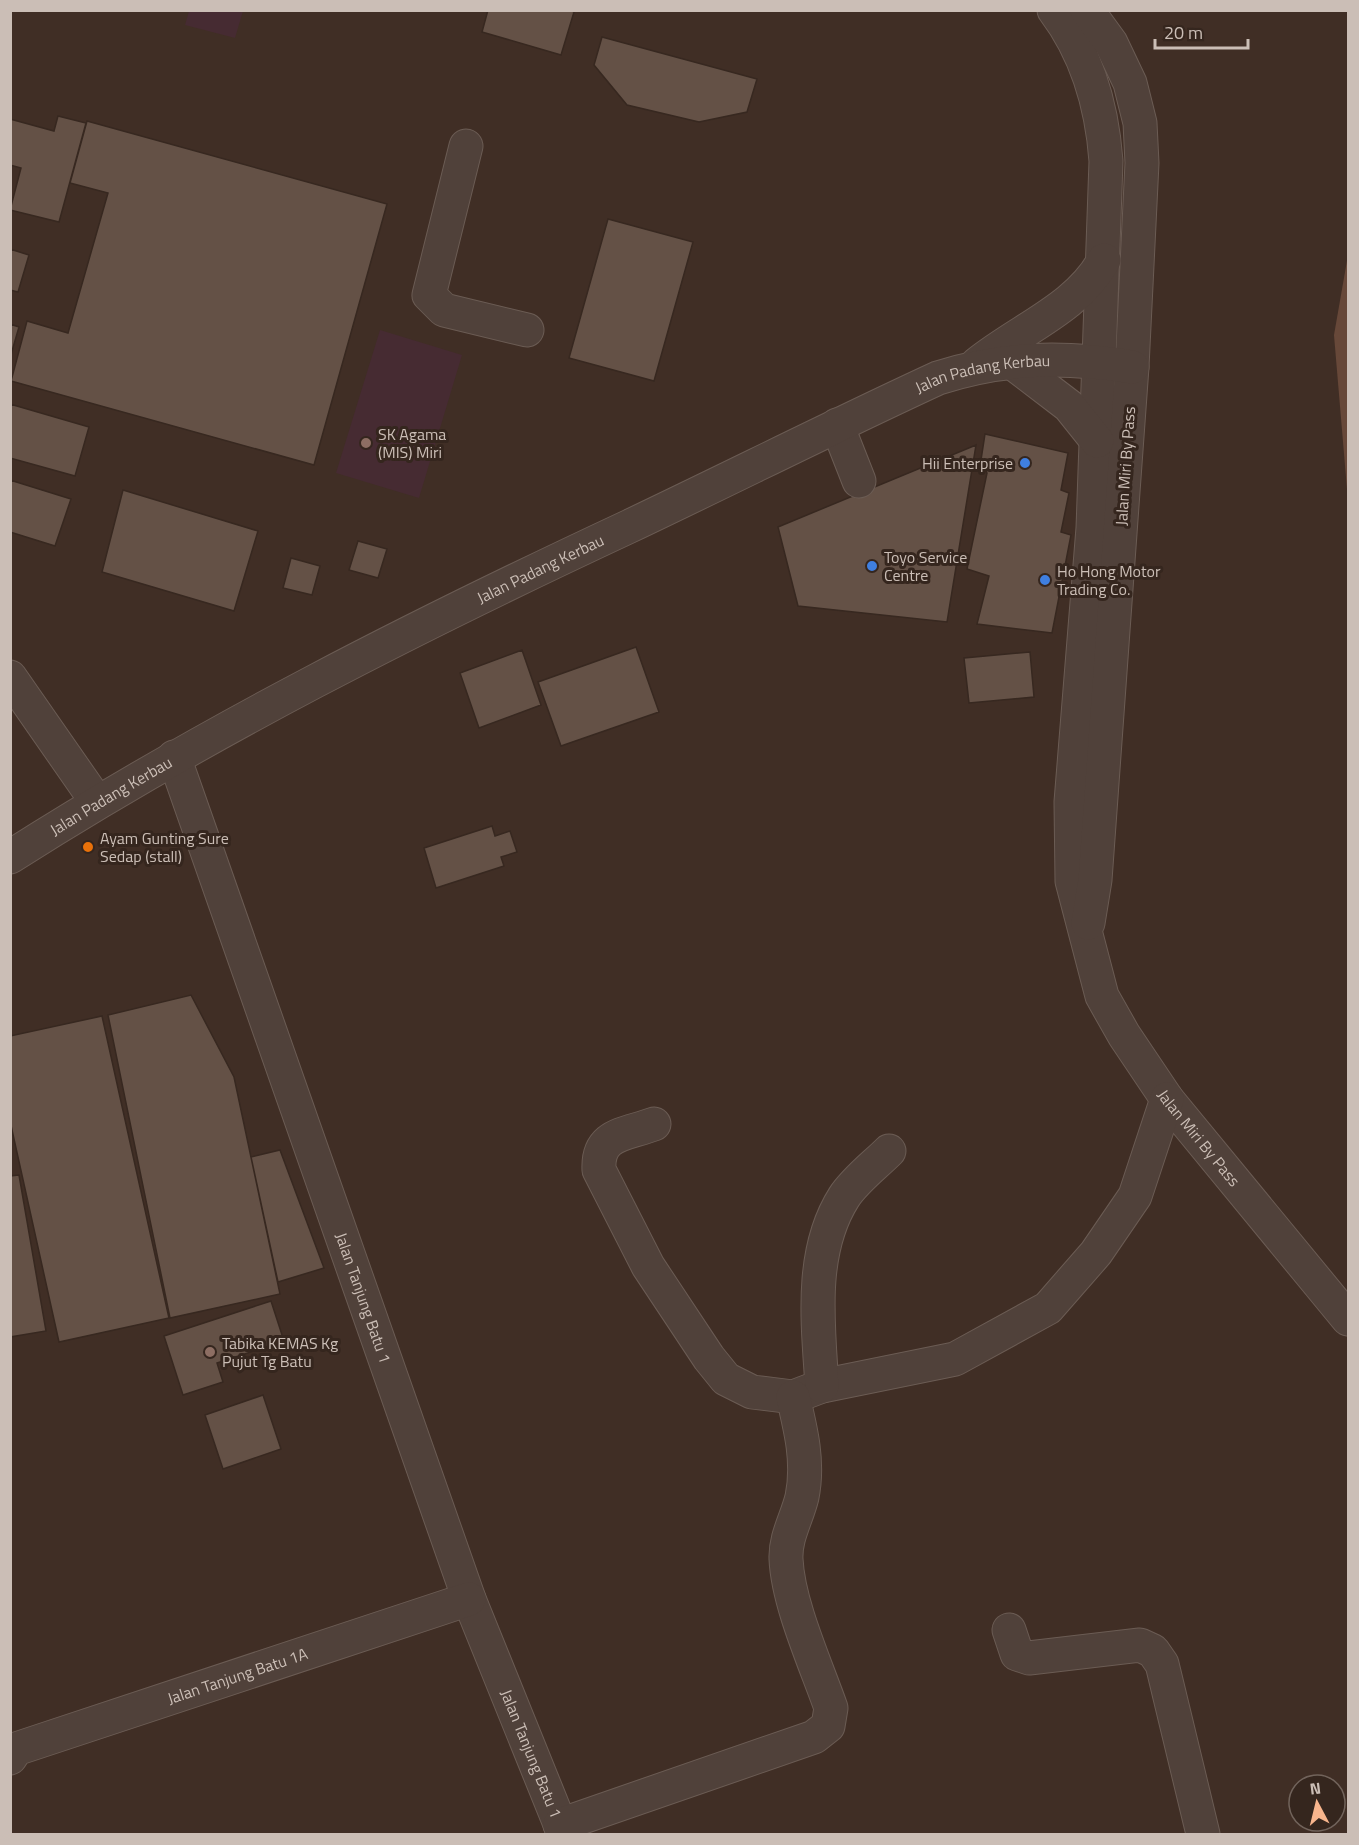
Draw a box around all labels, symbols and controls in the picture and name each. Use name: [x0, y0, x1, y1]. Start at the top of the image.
scale bar: [1155, 12, 1248, 50]
text: 20 m: [1164, 19, 1203, 46]
street label: Jalan Padang Kerbau: [911, 348, 1050, 399]
street label: Jalan Miri By Pass: [1109, 406, 1141, 526]
place label: SK Agama (MIS) Miri: [378, 422, 446, 464]
marker: SK Agama (MIS) Miri: [359, 436, 373, 450]
place label: Hii Enterprise: [922, 451, 1013, 475]
marker: Hii Enterprise: [1018, 456, 1032, 470]
street label: Jalan Padang Kerbau: [473, 528, 608, 609]
place label: Toyo Service Centre: [884, 545, 967, 587]
marker: Toyo Service Centre: [865, 559, 879, 573]
place label: Ho Hong Motor Trading Co.: [1057, 559, 1161, 601]
marker: Ho Hong Motor Trading Co.: [1038, 573, 1052, 587]
street label: Jalan Padang Kerbau: [45, 750, 176, 841]
place label: Ayam Gunting Sure Sedap (stall): [100, 826, 229, 868]
marker: Ayam Gunting Sure Sedap (stall): [81, 840, 95, 854]
street label: Jalan Miri By Pass: [1152, 1084, 1246, 1191]
street label: Jalan Tanjung Batu 1: [329, 1229, 397, 1366]
place label: Tabika KEMAS Kg Pujut Tg Batu: [222, 1331, 338, 1373]
marker: Tabika KEMAS Kg Pujut Tg Batu: [203, 1345, 217, 1359]
street label: Jalan Tanjung Batu 1A: [164, 1641, 311, 1710]
street label: Jalan Tanjung Batu 1: [495, 1686, 568, 1822]
north arrow: [1287, 1773, 1347, 1833]
text: N: [1308, 1776, 1322, 1801]

